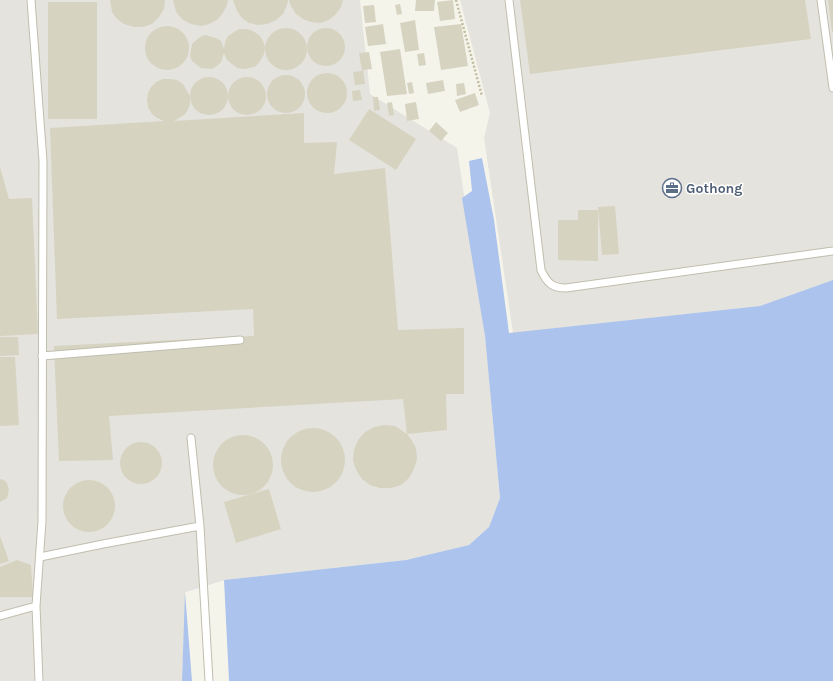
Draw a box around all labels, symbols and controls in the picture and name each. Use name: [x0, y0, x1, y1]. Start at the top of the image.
office icon: Gothong: [661, 177, 683, 199]
place label: Gothong: [686, 180, 742, 197]

